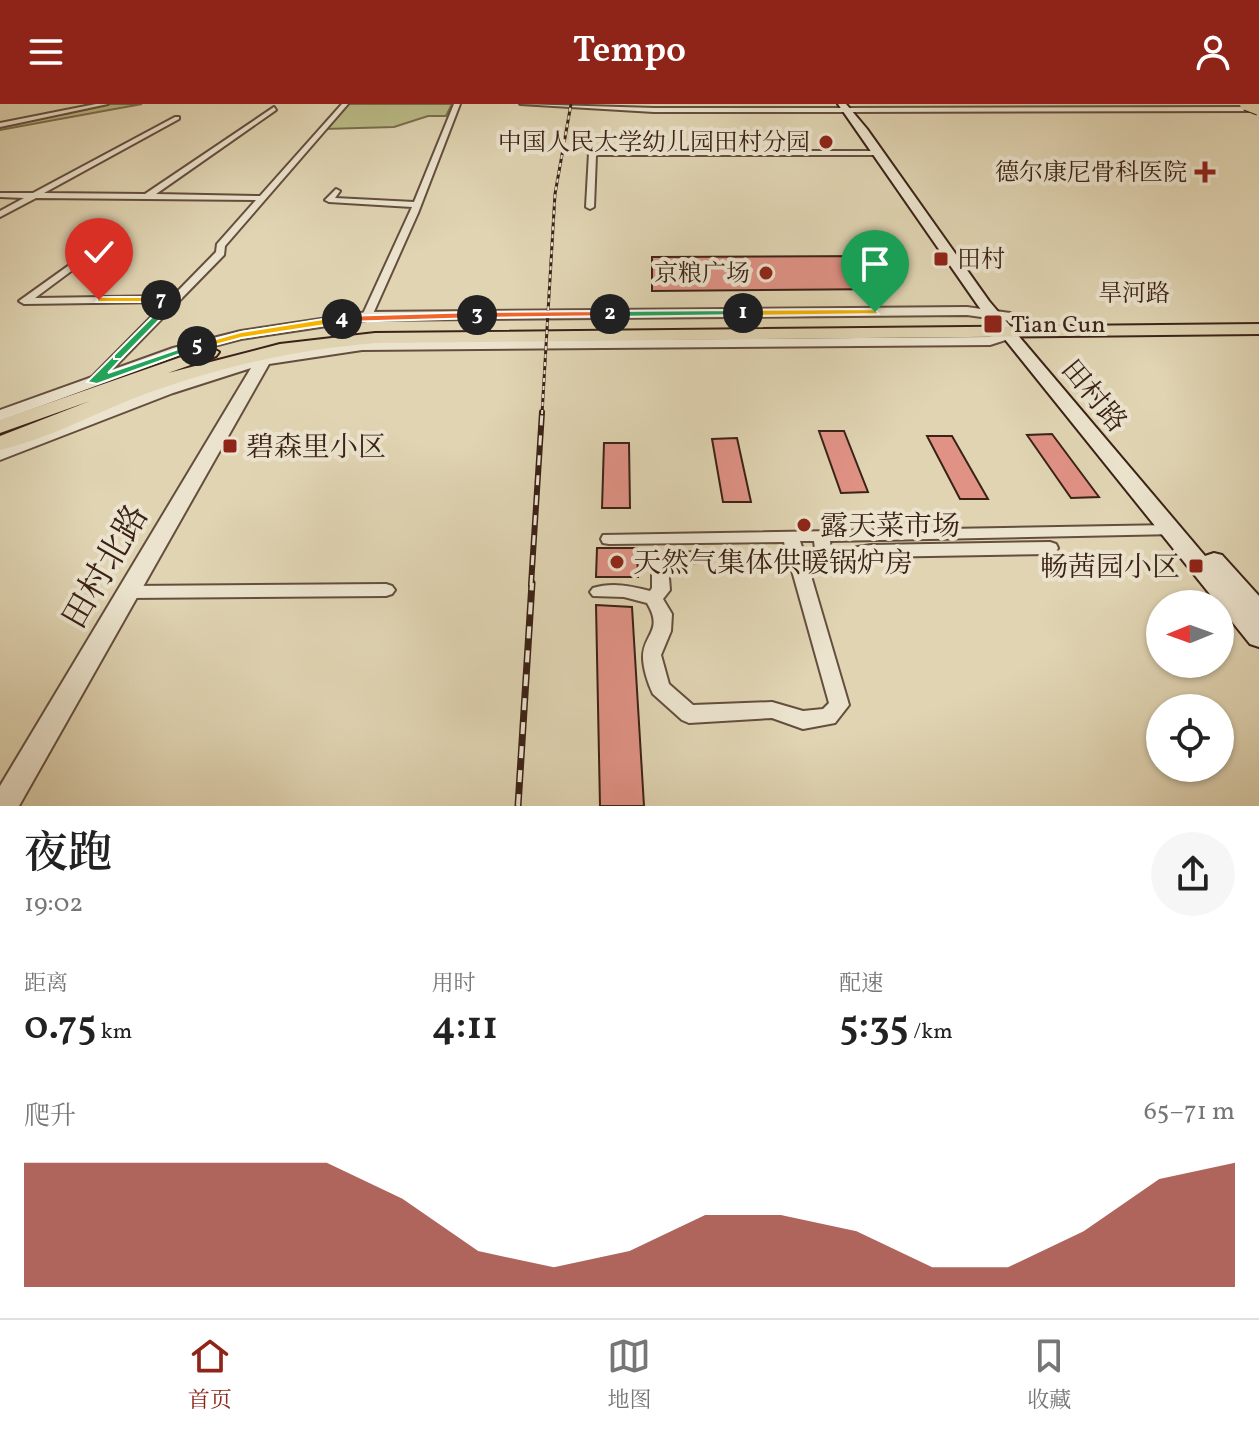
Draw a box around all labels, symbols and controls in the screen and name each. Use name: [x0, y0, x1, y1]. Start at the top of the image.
text: Tempo: [573, 27, 686, 77]
icon: menu: [24, 30, 68, 74]
icon: person: [1191, 30, 1235, 74]
place label: 中国人民大学幼儿园田村分园: [498, 127, 810, 161]
marker: 中国人民大学幼儿园田村分园: [817, 133, 835, 151]
place label: 德尔康尼骨科医院: [995, 157, 1187, 191]
marker: 德尔康尼骨科医院: [1194, 161, 1216, 183]
pin: [65, 218, 133, 300]
icon: check: [77, 230, 121, 274]
pin: [841, 230, 909, 312]
icon: arrive: [853, 242, 897, 286]
place label: 田村: [957, 244, 1005, 278]
marker: 田村: [932, 250, 950, 268]
place label: 京粮广场: [654, 258, 750, 292]
marker: 京粮广场: [757, 264, 775, 282]
street label: 旱河路: [1098, 278, 1170, 312]
pin: 7: [141, 280, 181, 320]
text: 7: [156, 284, 166, 315]
pin: 1: [723, 293, 763, 333]
pin: 2: [590, 294, 630, 334]
pin: 3: [457, 295, 497, 335]
text: 1: [739, 297, 747, 328]
text: 2: [604, 298, 616, 329]
pin: 4: [322, 299, 362, 339]
text: 3: [471, 299, 483, 330]
text: 4: [335, 303, 349, 334]
place label: Tian Cun: [1011, 309, 1106, 343]
marker: Tian Cun: [982, 313, 1004, 335]
pin: 5: [177, 326, 217, 366]
text: 5: [192, 330, 202, 361]
street label: 田村路: [1051, 352, 1135, 441]
place label: 碧森里小区: [246, 429, 386, 468]
marker: 碧森里小区: [221, 437, 239, 455]
street label: 田村北路: [53, 497, 161, 638]
place label: 露天菜市场: [820, 508, 960, 547]
marker: 露天菜市场: [795, 516, 813, 534]
place label: 天然气集体供暖锅炉房: [633, 545, 913, 584]
place label: 畅茜园小区: [1040, 549, 1180, 588]
marker: 天然气集体供暖锅炉房: [608, 553, 626, 571]
marker: 畅茜园小区: [1187, 557, 1205, 575]
north arrow: [1146, 590, 1234, 678]
map controls: [1146, 590, 1234, 782]
button: locate: [1146, 694, 1234, 782]
text: 夜跑: [24, 825, 112, 886]
button: share: [1151, 832, 1235, 916]
text: 19:02: [24, 886, 83, 922]
text: 距离: [24, 969, 68, 1000]
text: 用时: [432, 969, 476, 1000]
text: 配速: [839, 969, 883, 1000]
text: 0.75: [24, 1000, 96, 1056]
text: 4:11: [432, 1000, 498, 1056]
text: 5:35: [839, 1000, 909, 1056]
text: km: [96, 1017, 132, 1048]
text: /km: [909, 1017, 953, 1048]
text: 65–71 m: [1144, 1094, 1235, 1130]
text: 爬升: [24, 1099, 76, 1135]
tab: 首页: [188, 1334, 232, 1417]
tab: 地图: [607, 1334, 651, 1417]
tab: 收藏: [1027, 1334, 1071, 1417]

